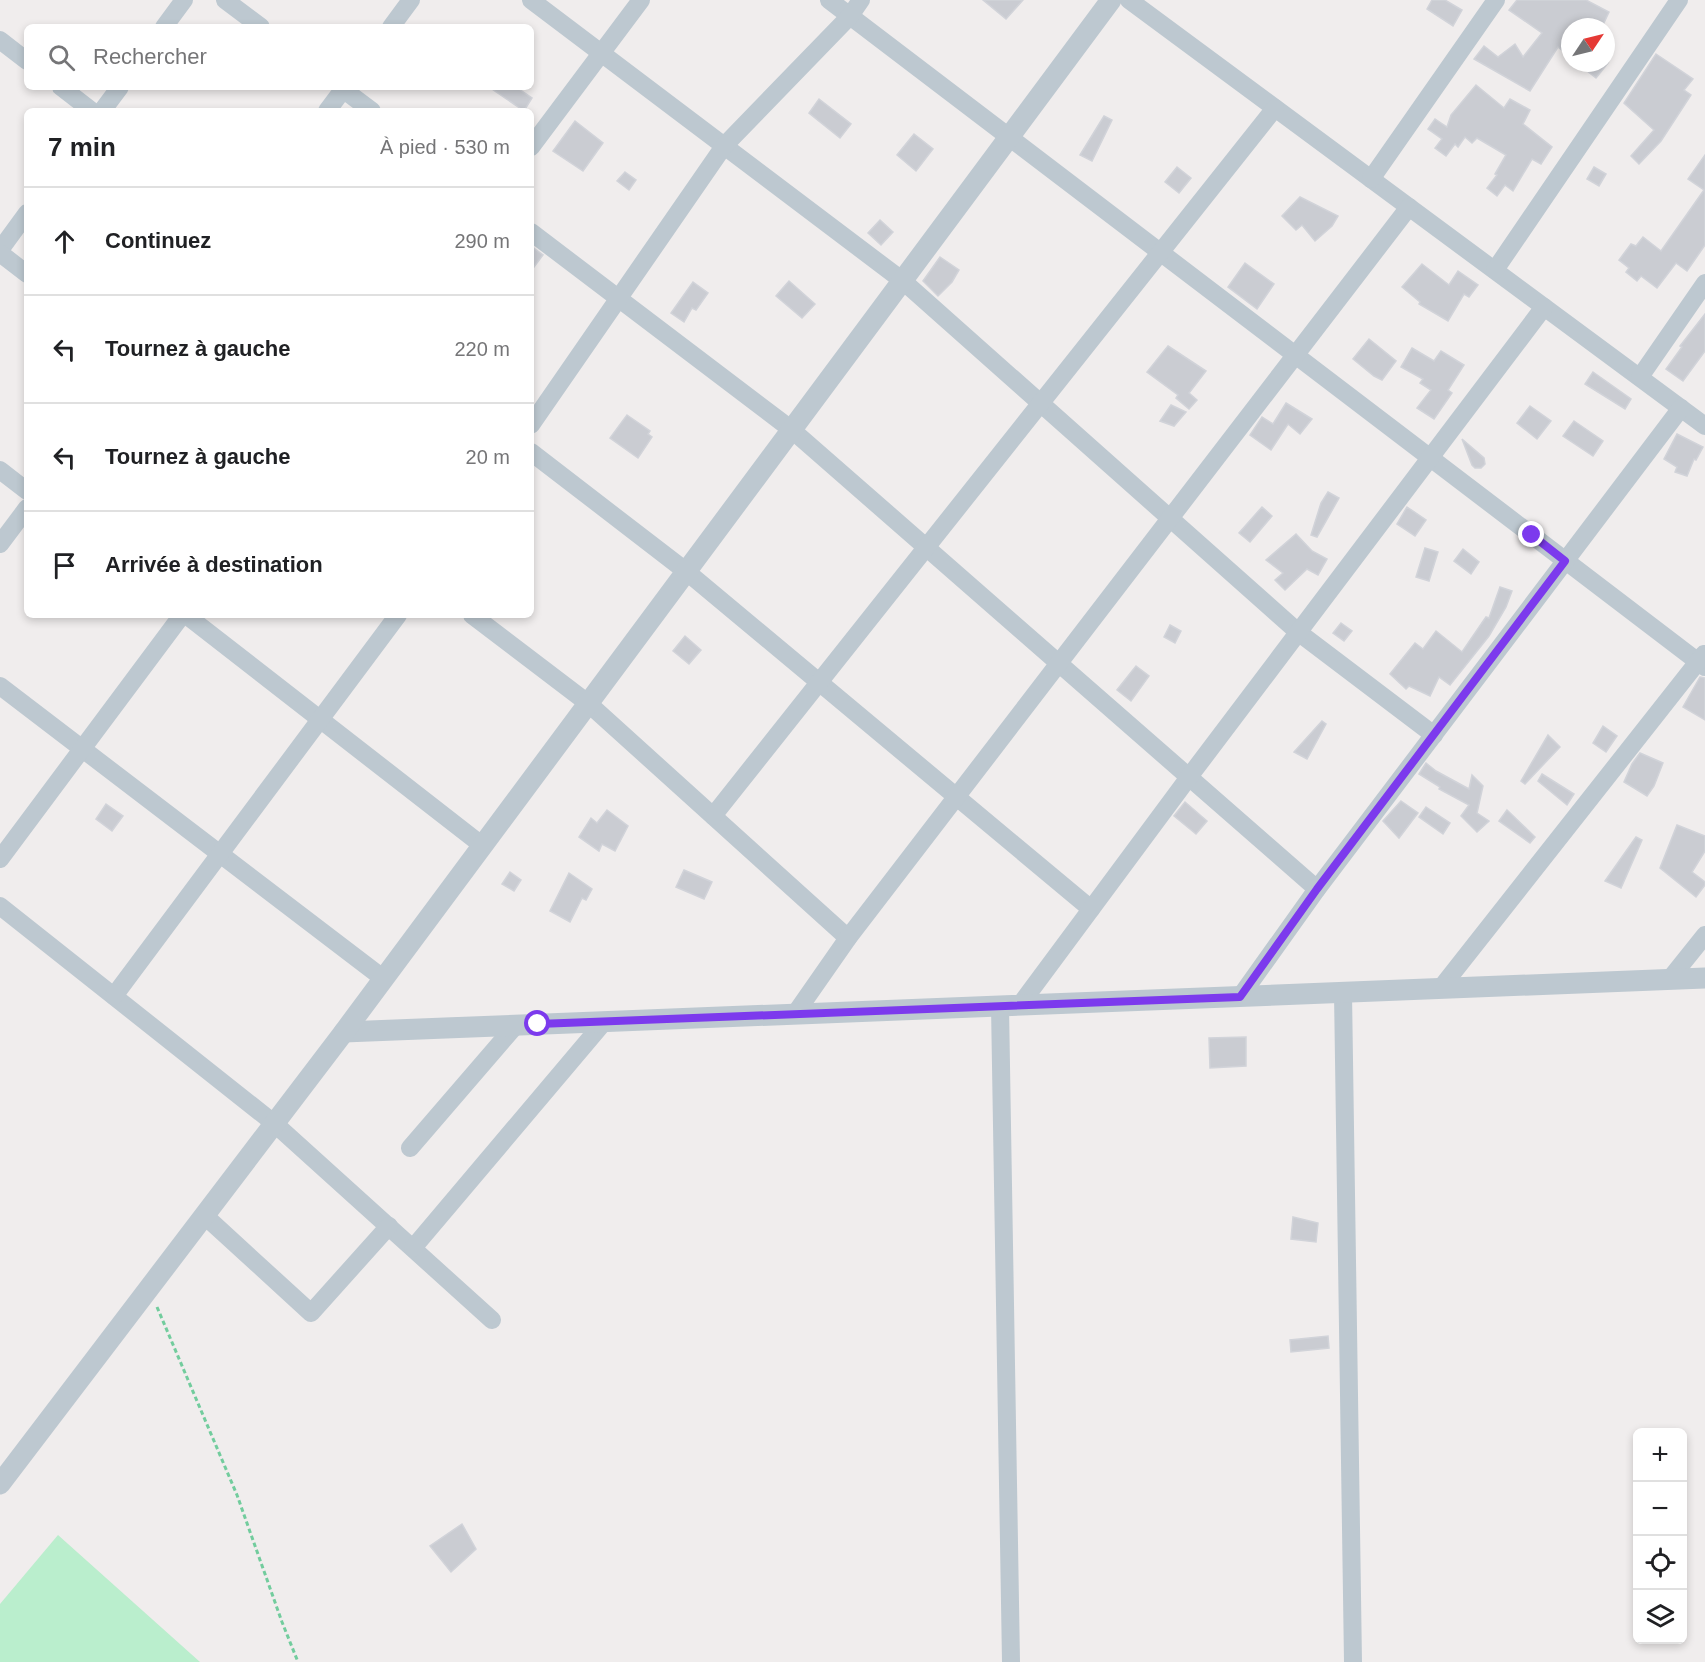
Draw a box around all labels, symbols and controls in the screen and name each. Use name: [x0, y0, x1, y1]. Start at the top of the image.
north arrow: [1561, 18, 1615, 72]
search box: [24, 24, 534, 90]
icon: search: [45, 41, 78, 74]
text: Rechercher: [93, 44, 207, 69]
text: 7 min: [48, 132, 116, 162]
text: À pied · 530 m: [380, 136, 510, 158]
icon: ahead: [48, 225, 81, 258]
text: Continuez: [105, 228, 211, 253]
text: 290 m: [454, 230, 510, 252]
icon: left: [48, 333, 81, 366]
text: Tournez à gauche: [105, 336, 290, 361]
text: 220 m: [454, 338, 510, 360]
icon: left: [48, 441, 81, 474]
text: Tournez à gauche: [105, 444, 290, 469]
text: 20 m: [466, 446, 510, 468]
route end: [1518, 521, 1544, 547]
icon: arrive: [48, 549, 81, 582]
text: Arrivée à destination: [105, 552, 323, 577]
route start: [524, 1010, 550, 1036]
map controls: [1633, 1428, 1687, 1644]
button: +: [1633, 1428, 1687, 1482]
button: −: [1633, 1482, 1687, 1536]
button: locate: [1633, 1536, 1687, 1590]
button: layers: [1633, 1590, 1687, 1644]

